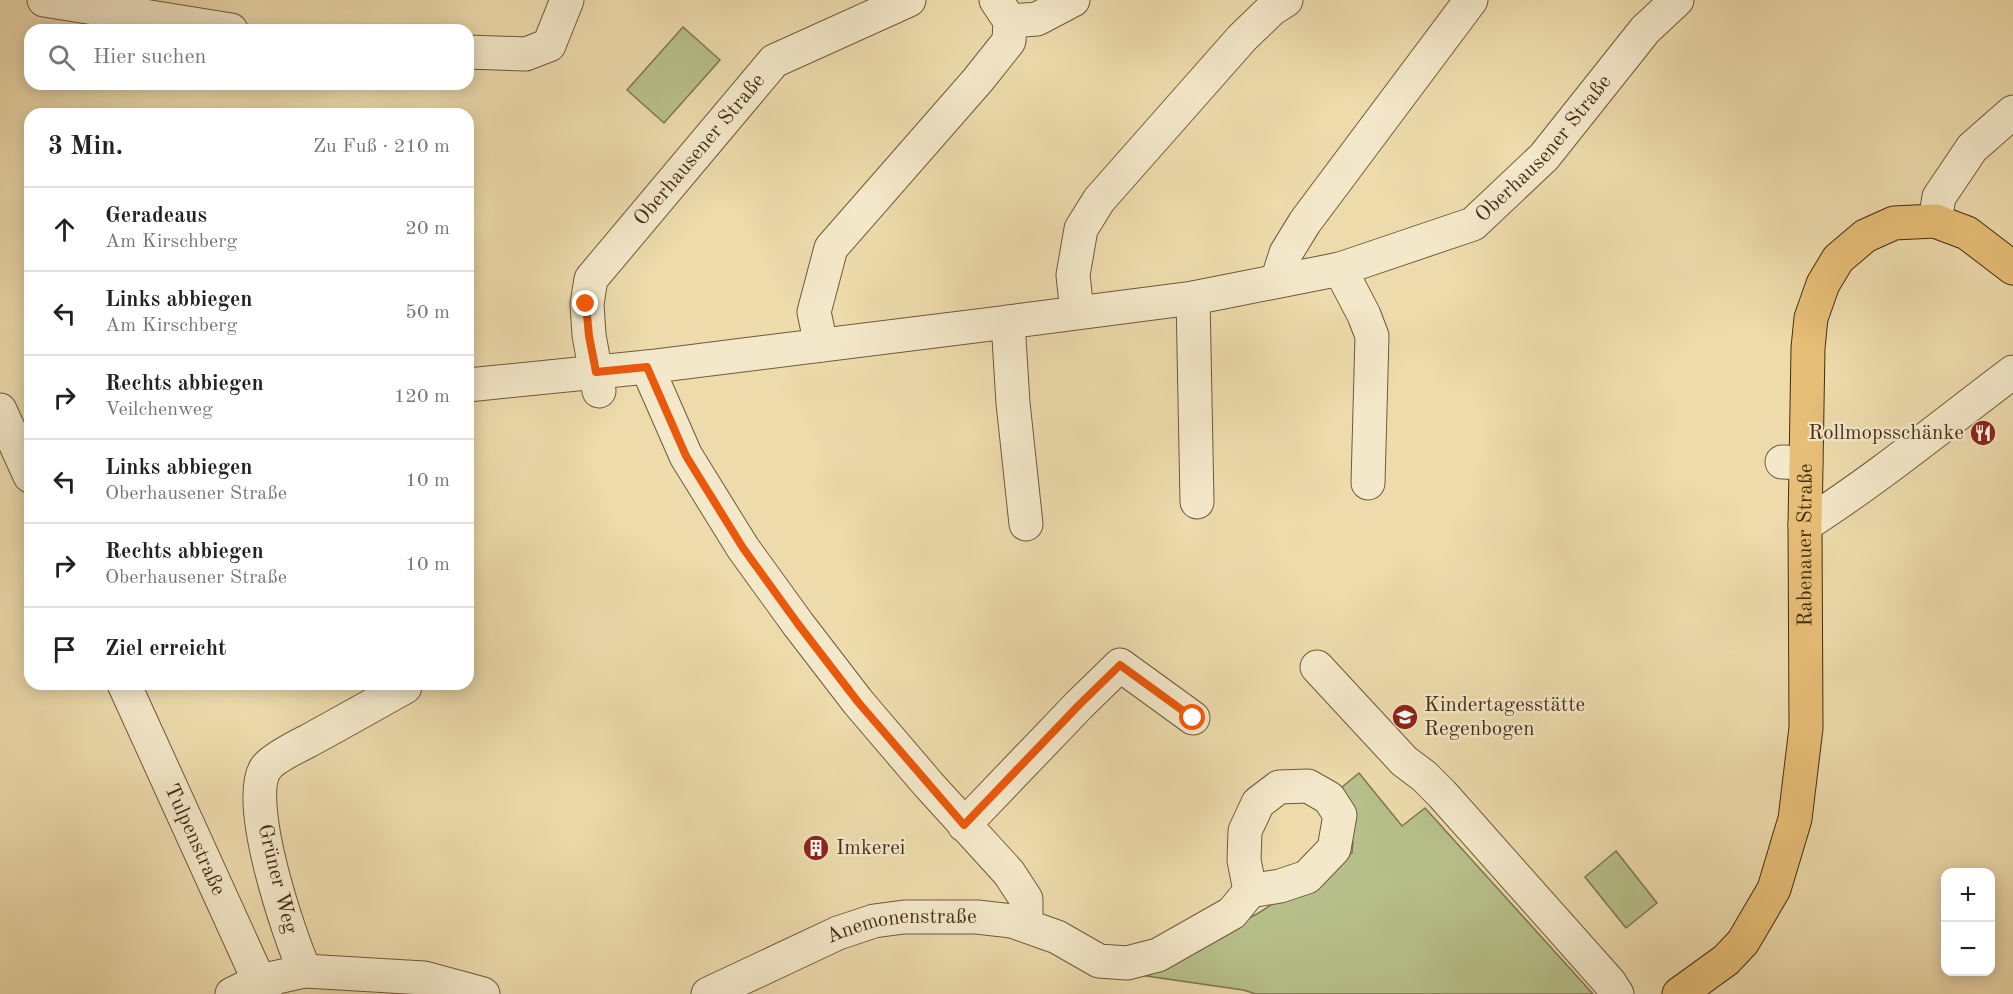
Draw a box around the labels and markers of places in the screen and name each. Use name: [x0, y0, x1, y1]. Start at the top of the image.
restaurant icon: Rollmopsschänke: [1968, 418, 1998, 448]
place label: Rollmopsschänke: [1808, 423, 1964, 444]
place label: Kindertagesstätte Regenbogen: [1424, 695, 1585, 740]
school or university icon: Kindertagesstätte Regenbogen: [1390, 702, 1420, 732]
building icon: Imkerei: [801, 833, 831, 863]
place label: Imkerei: [836, 838, 905, 859]

